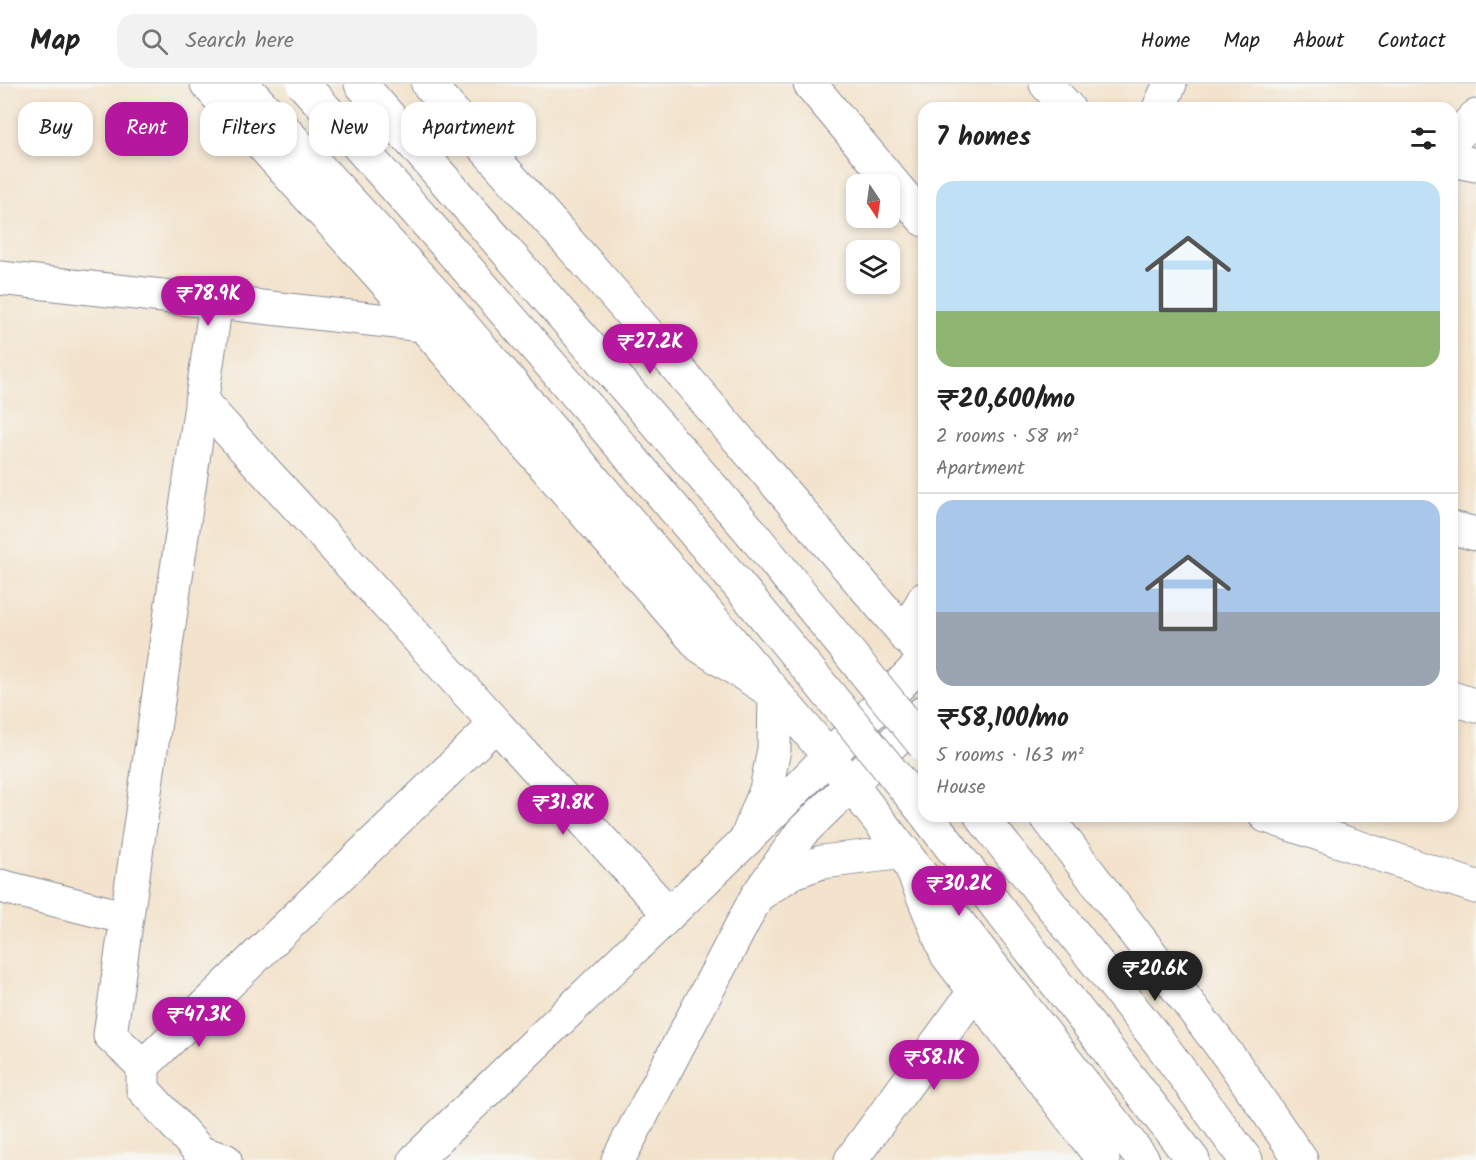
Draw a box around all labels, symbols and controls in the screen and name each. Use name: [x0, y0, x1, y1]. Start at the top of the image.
search box: [117, 14, 537, 68]
text: Map: [30, 19, 81, 64]
text: Search here: [186, 24, 294, 59]
icon: search: [138, 25, 171, 58]
text: Home: [1141, 25, 1190, 58]
text: Map: [1223, 25, 1260, 58]
text: About: [1293, 25, 1344, 58]
text: Contact: [1377, 25, 1446, 58]
chip: Buy: [18, 102, 93, 156]
chip: Rent: [105, 102, 188, 156]
chip: Filters: [200, 102, 297, 156]
chip: New: [309, 102, 389, 156]
chip: Apartment: [401, 102, 536, 156]
text: 7 homes: [936, 117, 1031, 159]
icon: filters: [1407, 122, 1440, 155]
north arrow: [846, 174, 900, 228]
map controls: [846, 174, 900, 294]
icon: home: [1134, 220, 1242, 328]
button: layers: [846, 240, 900, 294]
pin: ₹78.9K: [159, 276, 257, 327]
text: ₹78.9K: [175, 279, 241, 311]
pin: ₹27.2K: [601, 324, 699, 375]
text: ₹27.2K: [617, 327, 683, 359]
text: ₹20,600/mo: [936, 379, 1075, 421]
text: 2 rooms · 58 m²: [936, 421, 1078, 453]
text: Apartment: [936, 453, 1025, 485]
icon: home: [1134, 539, 1242, 647]
text: ₹58,100/mo: [936, 698, 1069, 740]
text: 5 rooms · 163 m²: [936, 740, 1084, 772]
text: House: [936, 772, 986, 804]
pin: ₹31.8K: [514, 785, 612, 836]
text: ₹31.8K: [532, 788, 594, 820]
pin: ₹30.2K: [910, 866, 1008, 917]
text: ₹30.2K: [925, 869, 993, 901]
pin: ₹20.6K: [1106, 951, 1204, 1002]
text: ₹20.6K: [1122, 954, 1188, 986]
pin: ₹47.3K: [150, 997, 248, 1048]
text: ₹47.3K: [166, 1000, 232, 1032]
pin: ₹58.1K: [885, 1040, 983, 1091]
text: ₹58.1K: [903, 1043, 965, 1075]

